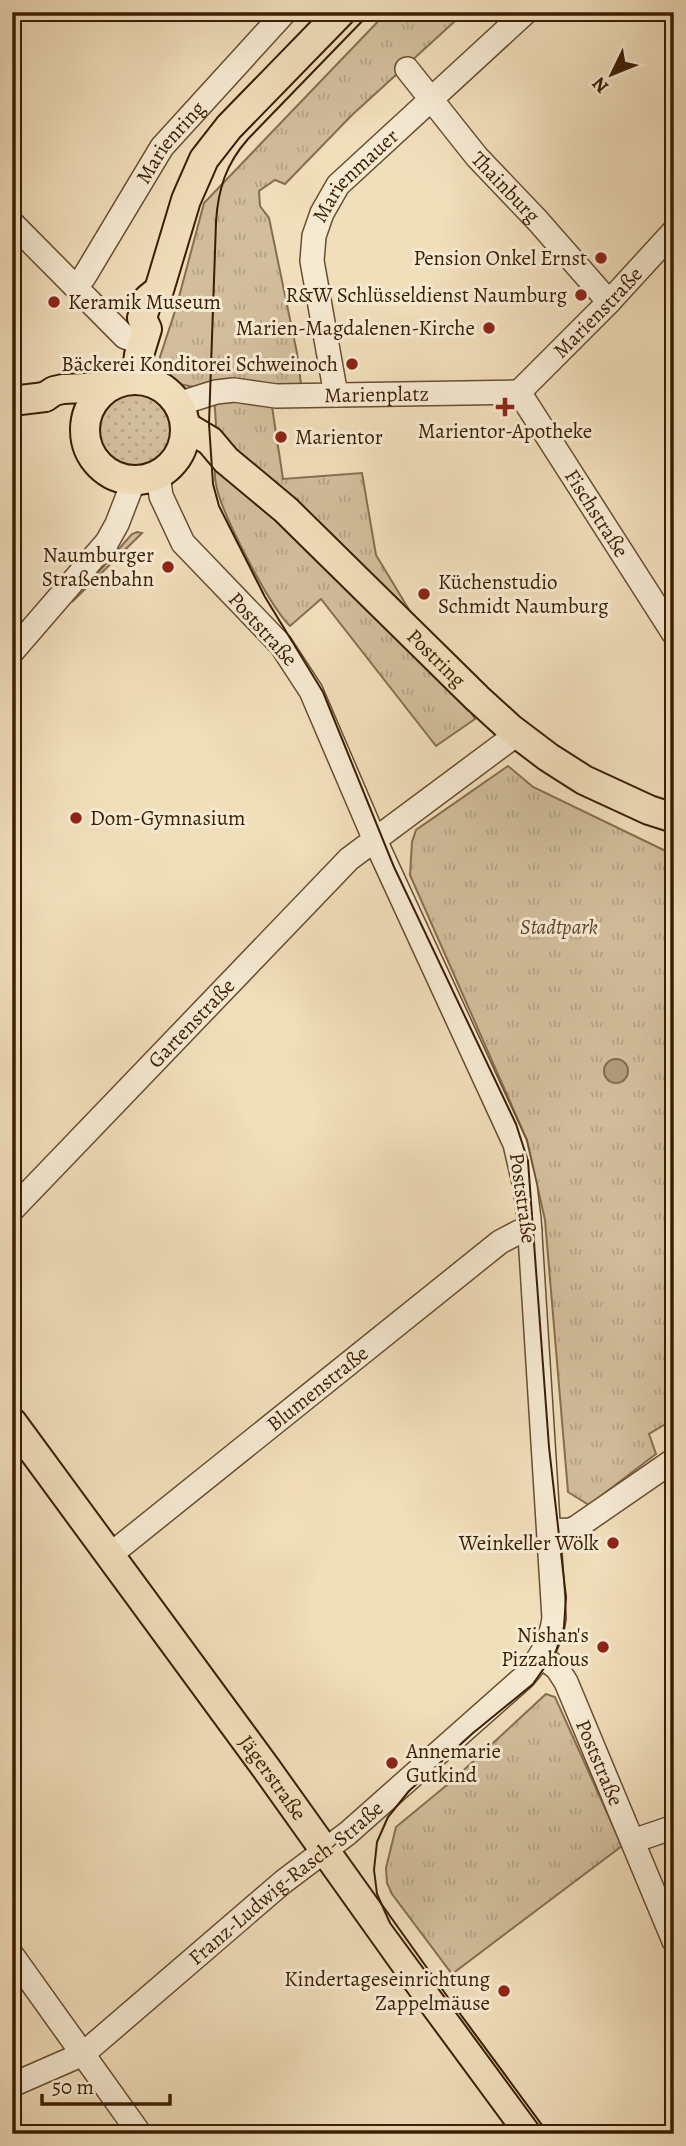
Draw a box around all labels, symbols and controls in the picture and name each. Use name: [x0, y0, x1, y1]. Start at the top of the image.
north arrow: [578, 38, 648, 108]
text: N: [586, 71, 615, 99]
street label: Marienring: [129, 94, 212, 189]
street label: Marienmauer: [305, 122, 404, 228]
street label: Thainburg: [465, 145, 547, 229]
place label: Pension Onkel Ernst: [414, 244, 587, 272]
marker: Pension Onkel Ernst: [593, 250, 609, 266]
street label: Marienstraße: [547, 261, 649, 364]
place label: R&W Schlüsseldienst Naumburg: [285, 281, 567, 309]
marker: R&W Schlüsseldienst Naumburg: [573, 287, 589, 303]
place label: Keramik Museum: [68, 288, 221, 316]
marker: Keramik Museum: [46, 294, 62, 310]
place label: Marien-Magdalenen-Kirche: [236, 314, 475, 342]
marker: Marien-Magdalenen-Kirche: [481, 320, 497, 336]
place label: Bäckerei Konditorei Schweinoch: [61, 350, 338, 378]
marker: Bäckerei Konditorei Schweinoch: [344, 356, 360, 372]
street label: Marienplatz: [324, 379, 429, 409]
marker: Marientor-Apotheke: [497, 399, 513, 415]
place label: Marientor-Apotheke: [418, 417, 592, 445]
place label: Marientor: [295, 423, 383, 451]
marker: Marientor: [273, 429, 289, 445]
street label: Fischstraße: [558, 464, 635, 563]
place label: Naumburger Straßenbahn: [42, 541, 154, 593]
marker: Naumburger Straßenbahn: [160, 559, 176, 575]
place label: Küchenstudio Schmidt Naumburg: [438, 568, 609, 620]
street label: Poststraße: [222, 586, 304, 672]
marker: Küchenstudio Schmidt Naumburg: [416, 586, 432, 602]
street label: Postring: [401, 623, 472, 694]
place label: Dom-Gymnasium: [90, 804, 246, 832]
marker: Dom-Gymnasium: [68, 810, 84, 826]
park label: Stadtpark: [520, 913, 598, 941]
street label: Gartenstraße: [142, 972, 241, 1074]
street label: Poststraße: [503, 1151, 543, 1245]
street label: Blumenstraße: [261, 1339, 374, 1438]
place label: Weinkeller Wölk: [458, 1529, 600, 1557]
marker: Weinkeller Wölk: [605, 1535, 621, 1551]
place label: Nishan's Pizzahous: [501, 1621, 589, 1673]
marker: Nishan's Pizzahous: [595, 1639, 611, 1655]
street label: Poststraße: [569, 1715, 630, 1810]
street label: Jägerstraße: [232, 1729, 313, 1826]
place label: Annemarie Gutkind: [405, 1737, 501, 1789]
marker: Annemarie Gutkind: [384, 1755, 400, 1771]
street label: Franz-Ludwig-Rasch-Straße: [182, 1794, 389, 1971]
place label: Kindertageseinrichtung Zappelmäuse: [284, 1965, 490, 2017]
marker: Kindertageseinrichtung Zappelmäuse: [496, 1983, 512, 1999]
scale bar: [42, 2062, 170, 2106]
text: 50 m: [52, 2073, 94, 2101]

